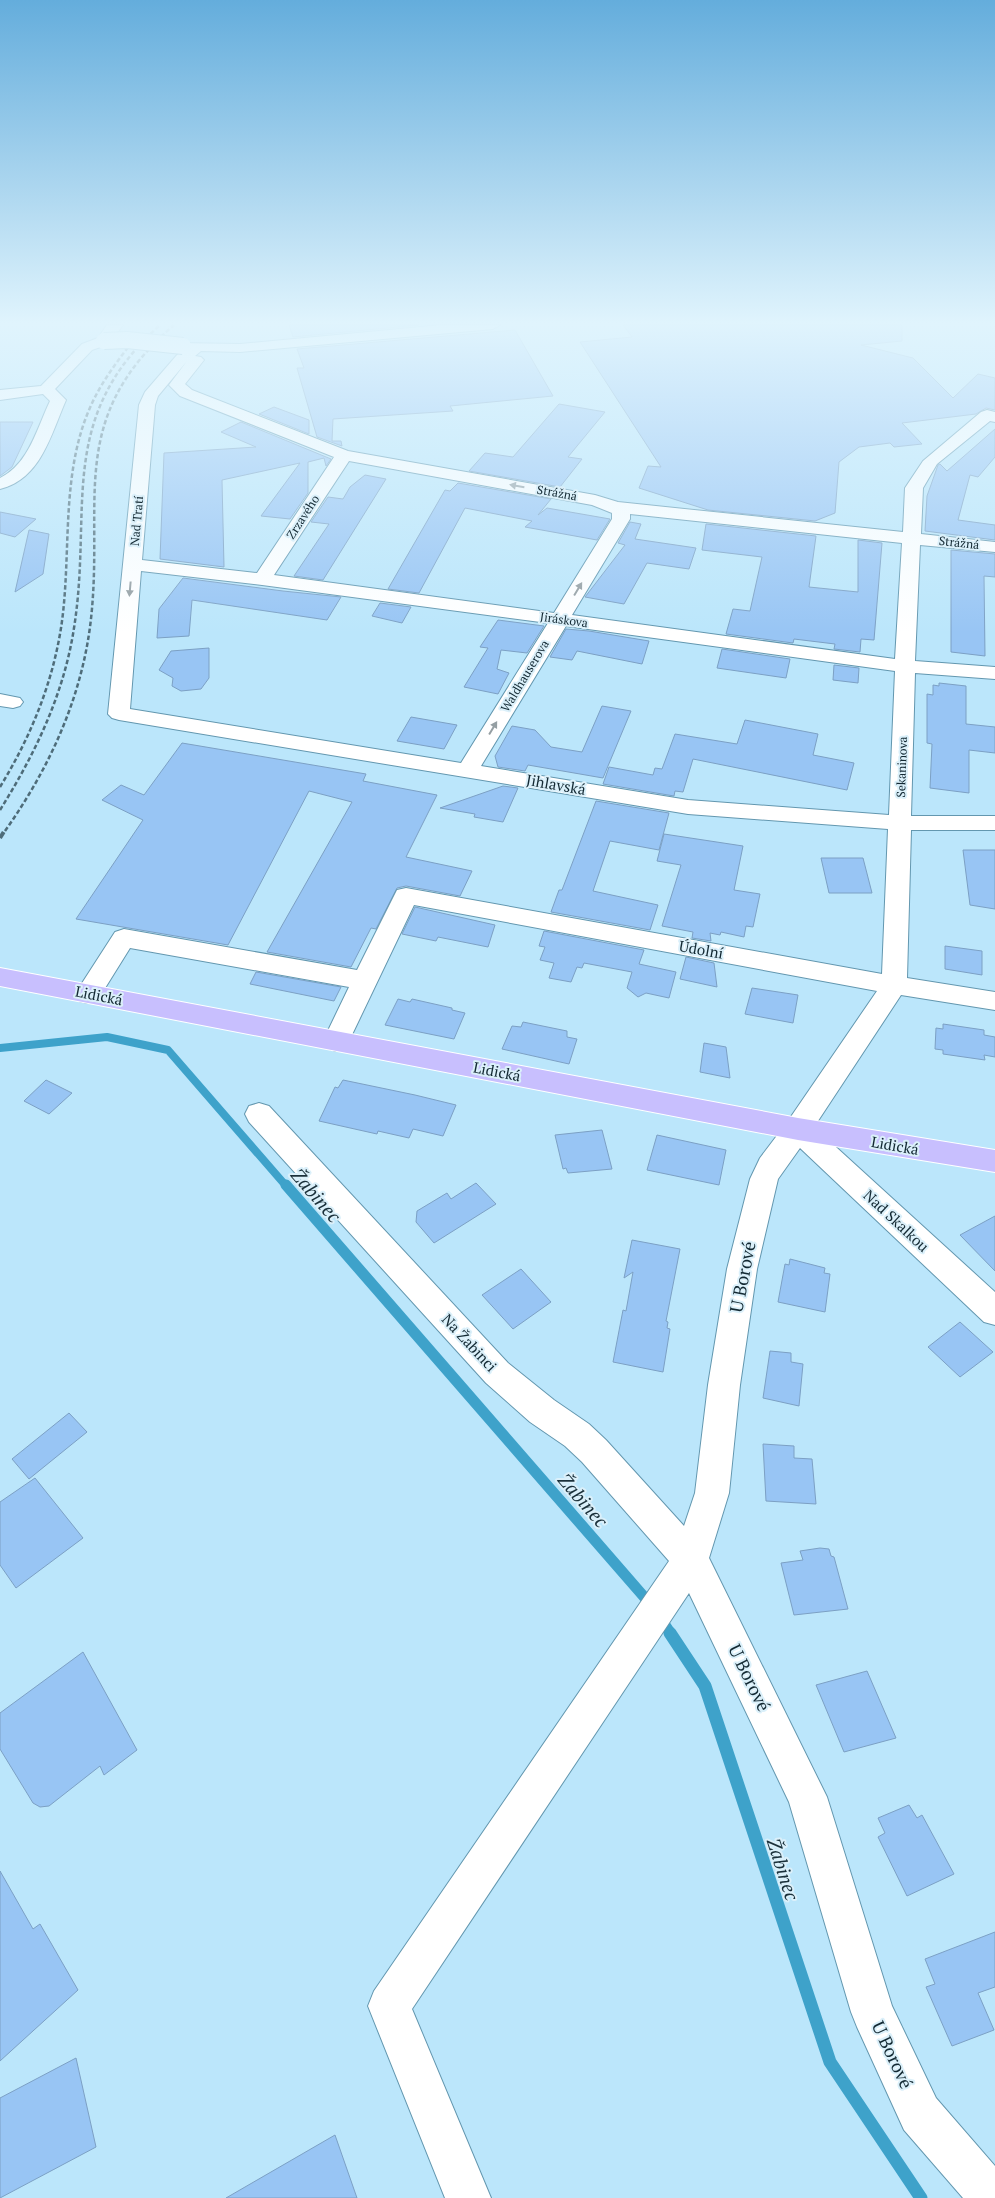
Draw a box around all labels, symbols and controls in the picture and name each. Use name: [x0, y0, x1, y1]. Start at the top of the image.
one-way arrow: [509, 482, 525, 490]
street label: Strážná: [536, 482, 578, 503]
street label: Zrzavého: [283, 492, 323, 542]
street label: Nad Tratí: [127, 495, 146, 547]
street label: Strážná: [938, 533, 980, 552]
one-way arrow: [126, 581, 134, 597]
one-way arrow: [573, 583, 582, 596]
street label: Jiráskova: [539, 609, 589, 630]
street label: Waldhauserova: [497, 637, 552, 714]
one-way arrow: [489, 722, 498, 735]
street label: Sekaninova: [893, 736, 910, 798]
street label: Jihlavská: [525, 769, 588, 799]
street label: Údolní: [677, 935, 725, 963]
street label: Lidická: [74, 981, 125, 1009]
street label: Lidická: [472, 1057, 523, 1085]
street label: Lidická: [870, 1131, 921, 1159]
water label: Žabinec: [286, 1162, 347, 1228]
street label: Nad Skalkou: [860, 1185, 934, 1256]
street label: U Borové: [723, 1239, 761, 1314]
street label: Na Žabinci: [438, 1309, 502, 1375]
water label: Žabinec: [553, 1467, 614, 1533]
street label: U Borové: [723, 1640, 776, 1715]
water label: Žabinec: [762, 1834, 806, 1904]
street label: U Borové: [867, 2017, 919, 2092]

